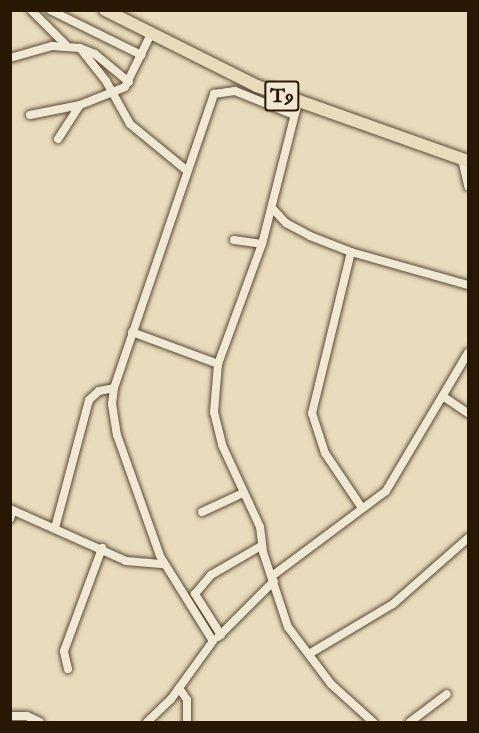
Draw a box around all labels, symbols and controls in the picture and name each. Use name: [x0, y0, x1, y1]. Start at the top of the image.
road number: T9: [264, 79, 300, 113]

